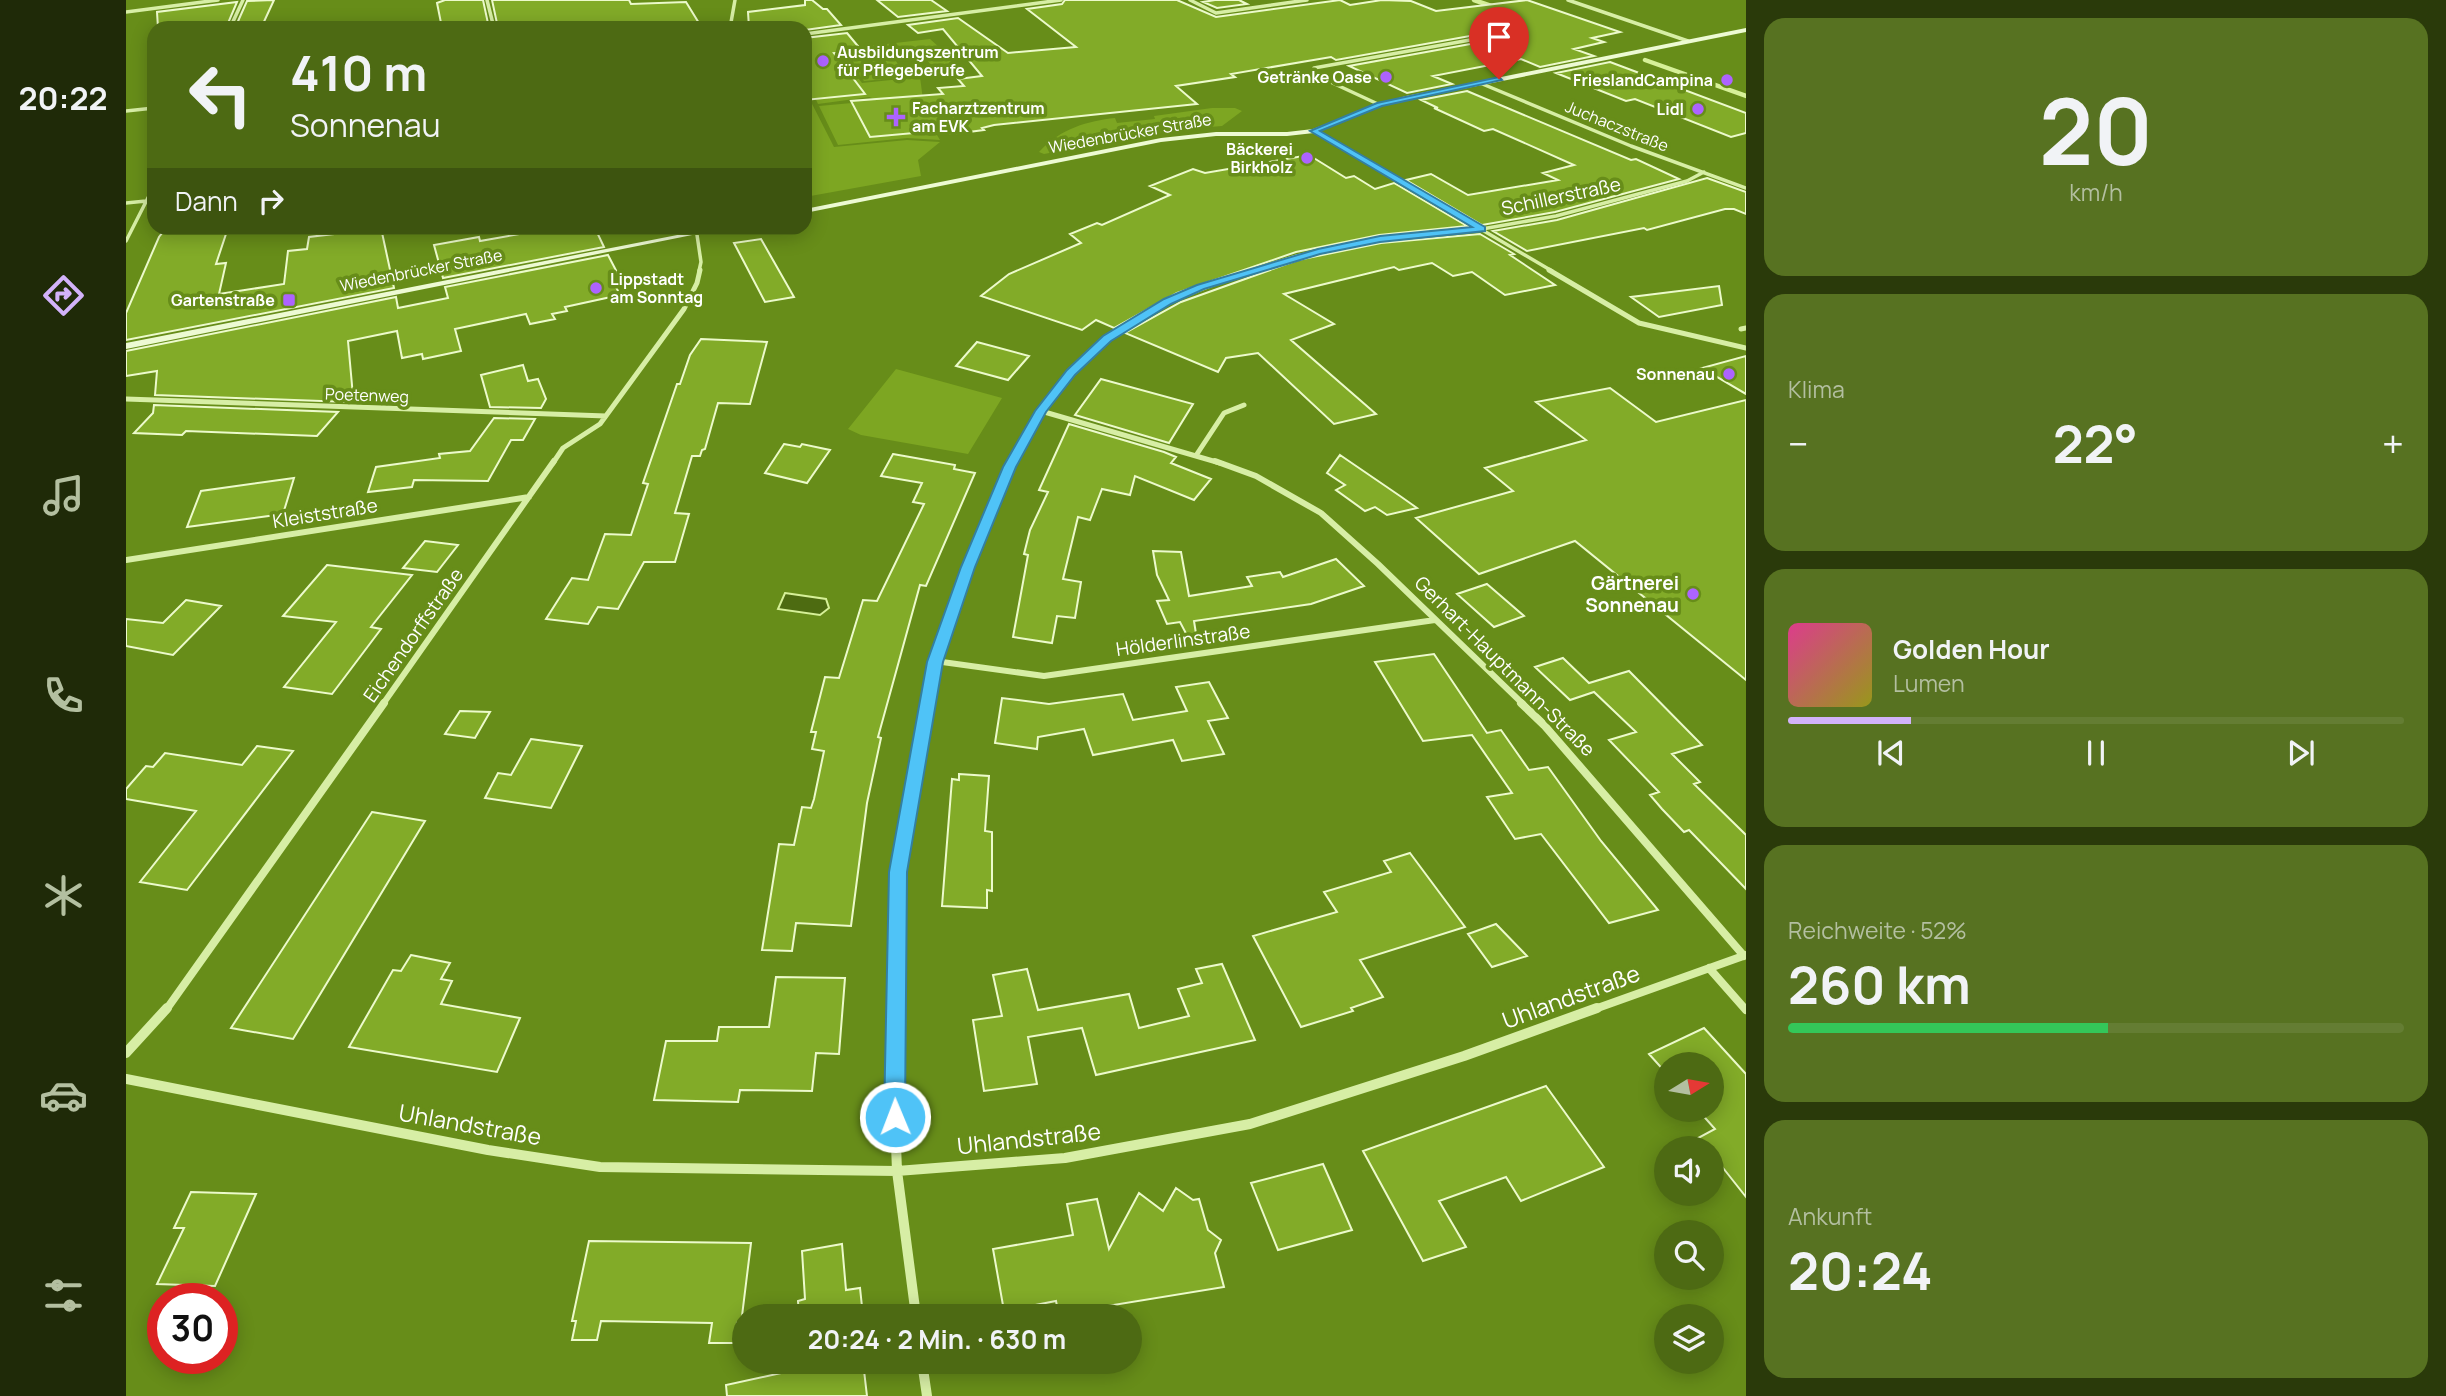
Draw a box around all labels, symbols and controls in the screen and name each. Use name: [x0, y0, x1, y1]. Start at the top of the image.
pin: [1469, 7, 1529, 79]
icon: arrive: [1480, 18, 1518, 56]
text: 410 m: [290, 39, 427, 106]
place label: Ausbildungszentrum für Pflegeberufe: [837, 41, 999, 81]
icon: left: [175, 49, 266, 140]
marker: Ausbildungszentrum für Pflegeberufe: [815, 53, 831, 69]
place label: Getränke Oase: [1258, 66, 1372, 88]
text: 20: [2039, 68, 2153, 192]
marker: Getränke Oase: [1378, 69, 1394, 85]
place label: FrieslandCampina: [1573, 69, 1713, 91]
marker: FrieslandCampina: [1719, 72, 1735, 88]
text: 20:22: [18, 76, 108, 120]
street label: Juchaczstraße: [1562, 95, 1672, 157]
place label: Facharztzentrum am EVK: [912, 97, 1045, 137]
place label: Lidl: [1657, 98, 1684, 120]
marker: Lidl: [1690, 101, 1706, 117]
text: Sonnenau: [290, 103, 441, 147]
marker: Facharztzentrum am EVK: [886, 107, 906, 127]
street label: Wiedenbrücker Straße: [1047, 108, 1213, 158]
place label: Bäckerei Birkholz: [1226, 138, 1293, 178]
marker: Bäckerei Birkholz: [1299, 150, 1315, 166]
street label: Schillerstraße: [1499, 171, 1623, 221]
text: km/h: [2069, 176, 2123, 208]
icon: right: [252, 182, 290, 220]
text: Dann: [175, 183, 238, 219]
street label: Wiedenbrücker Straße: [338, 243, 504, 297]
place label: Lippstadt am Sonntag: [610, 268, 703, 308]
icon: directions: [39, 271, 88, 320]
marker: Lippstadt am Sonntag: [588, 280, 604, 296]
place label: Gartenstraße: [171, 289, 275, 311]
marker: Gartenstraße: [281, 292, 297, 308]
place label: Sonnenau: [1636, 363, 1715, 385]
marker: Sonnenau: [1721, 366, 1737, 382]
text: Klima: [1788, 373, 1845, 405]
street label: Poetenweg: [325, 383, 409, 407]
text: 22°: [2053, 408, 2138, 479]
text: −: [1788, 417, 1809, 469]
text: +: [2382, 417, 2404, 469]
icon: music: [39, 471, 88, 520]
street label: Kleiststraße: [271, 492, 379, 534]
street label: Eichendorffstraße: [357, 563, 469, 707]
street label: Gerhart-Hauptmann-Straße: [1409, 570, 1601, 762]
place label: Gärtnerei Sonnenau: [1585, 570, 1679, 618]
marker: Gärtnerei Sonnenau: [1685, 586, 1701, 602]
street label: Hölderlinstraße: [1114, 618, 1252, 662]
text: Golden Hour: [1893, 631, 2050, 667]
text: Lumen: [1893, 667, 1965, 699]
icon: phone: [39, 671, 88, 720]
icon: previous: [1872, 734, 1910, 772]
icon: pause: [2077, 734, 2115, 772]
icon: next: [2282, 734, 2320, 772]
icon: climate: [39, 871, 88, 920]
text: Reichweite · 52%: [1788, 914, 1967, 946]
text: 260 km: [1788, 949, 1971, 1020]
street label: Uhlandstraße: [1497, 956, 1644, 1036]
north arrow: [1654, 1052, 1724, 1122]
map controls: [1654, 1052, 1724, 1374]
icon: car: [39, 1071, 88, 1120]
position arrow: [858, 1080, 932, 1154]
street label: Uhlandstraße: [396, 1096, 544, 1152]
street label: Uhlandstraße: [955, 1115, 1102, 1161]
button: sound: [1654, 1136, 1724, 1206]
text: Ankunft: [1788, 1200, 1872, 1232]
button: search: [1654, 1220, 1724, 1290]
text: 20:24: [1788, 1235, 1933, 1306]
icon: filters: [39, 1271, 88, 1320]
speed limit sign: 30: [147, 1283, 238, 1374]
button: layers: [1654, 1304, 1724, 1374]
text: 20:24 · 2 Min. · 630 m: [808, 1321, 1066, 1357]

